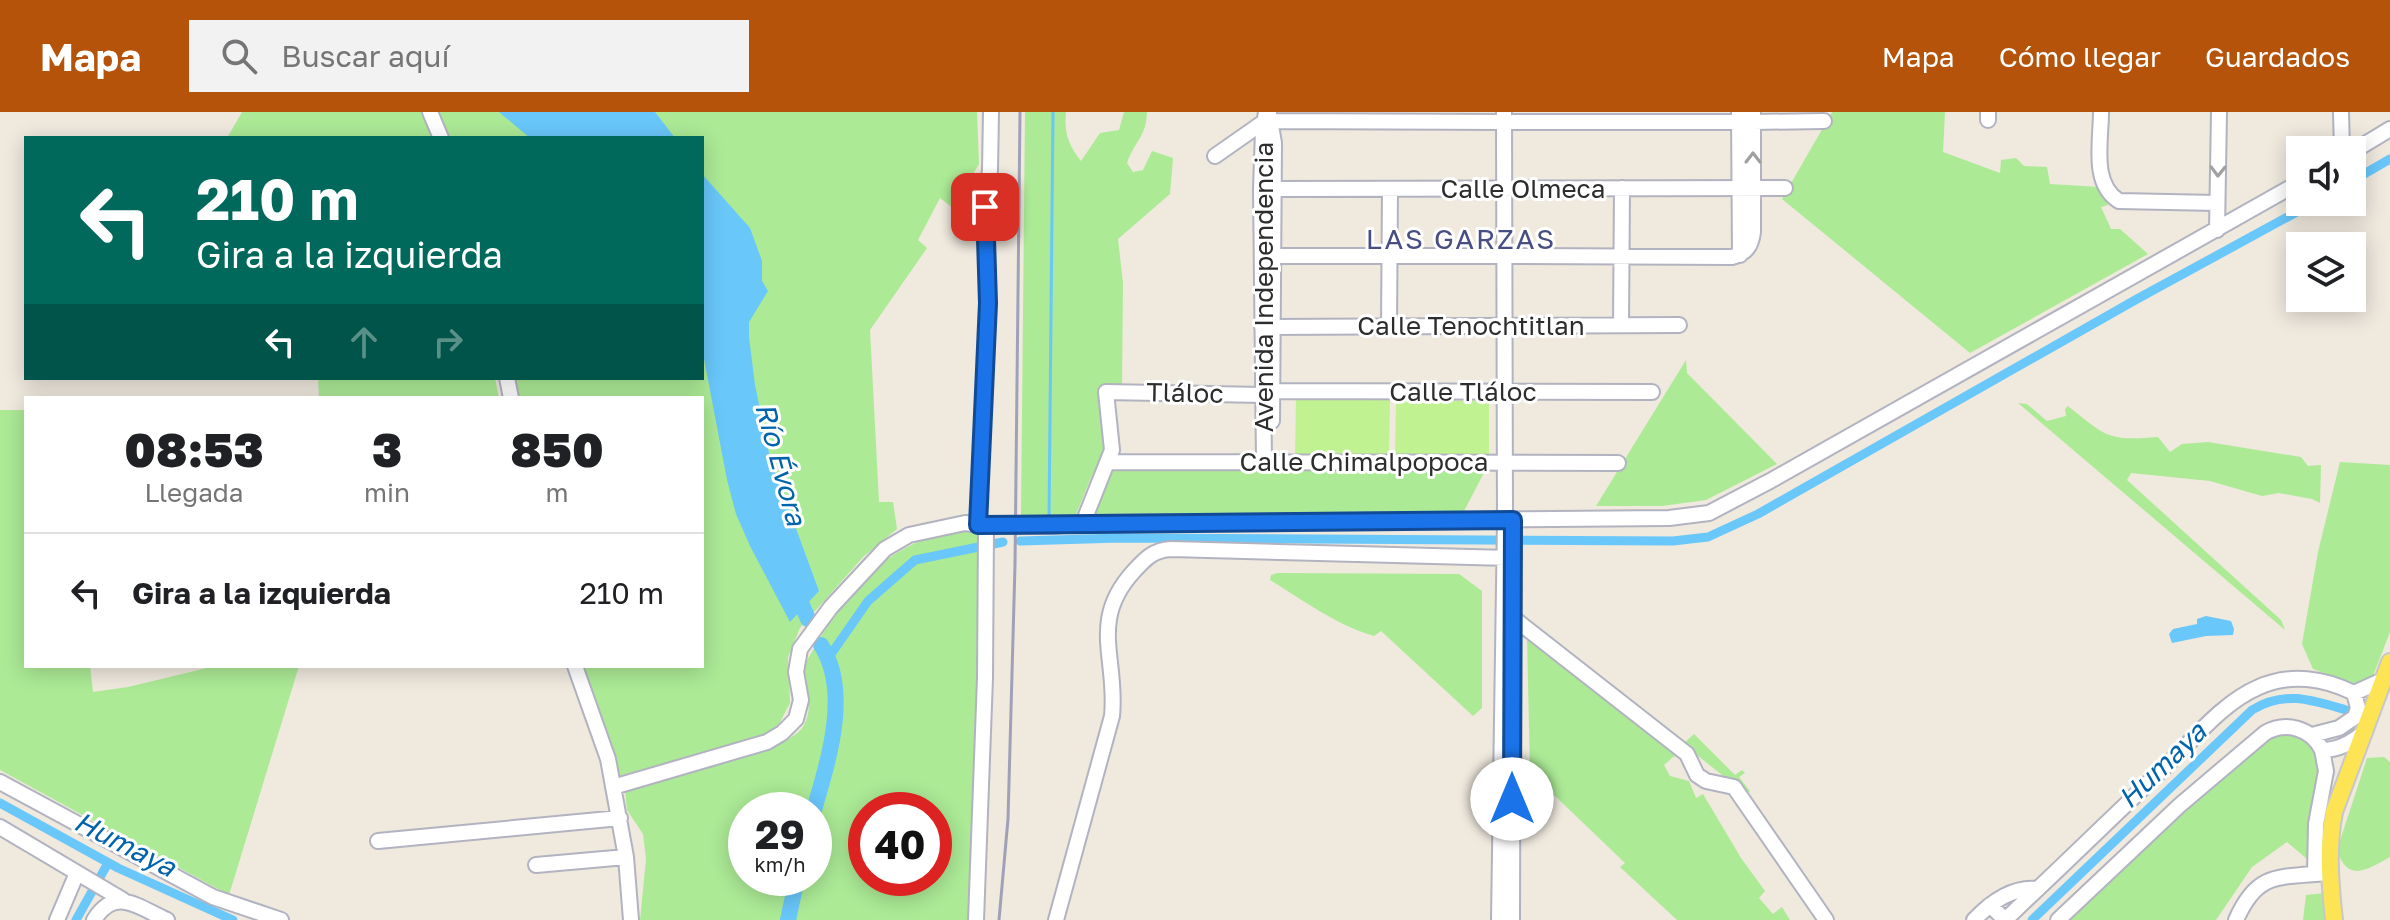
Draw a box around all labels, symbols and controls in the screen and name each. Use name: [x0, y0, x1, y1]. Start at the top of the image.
search box: [189, 20, 749, 92]
text: Mapa: [40, 34, 141, 79]
icon: search: [217, 34, 261, 78]
text: Buscar aquí: [281, 38, 450, 74]
text: Mapa: [1882, 40, 1955, 73]
text: Cómo llegar: [1999, 40, 2161, 73]
text: Guardados: [2205, 40, 2350, 73]
map controls: [2286, 136, 2366, 312]
button: sound: [2286, 136, 2366, 216]
street label: Avenida Independencia: [1248, 142, 1279, 432]
one-way arrow: [1744, 151, 1761, 164]
text: 210 m: [196, 165, 358, 232]
one-way arrow: [2209, 165, 2227, 178]
icon: left: [64, 168, 168, 272]
pin: [951, 173, 1019, 241]
street label: Calle Olmeca: [1441, 173, 1605, 204]
icon: arrive: [963, 185, 1007, 229]
district label: LAS GARZAS: [1366, 222, 1556, 255]
button: layers: [2286, 232, 2366, 312]
text: Gira a la izquierda: [196, 233, 503, 276]
street label: Calle Tenochtitlan: [1357, 310, 1585, 341]
icon: left: [258, 320, 302, 364]
icon: ahead: [342, 320, 386, 364]
icon: right: [426, 320, 470, 364]
street label: Tláloc: [1146, 376, 1224, 409]
street label: Calle Tláloc: [1389, 376, 1537, 407]
water label: Río Évora: [749, 399, 814, 530]
text: 08:53: [124, 420, 264, 478]
text: 3: [372, 420, 402, 478]
text: 850: [510, 420, 604, 478]
street label: Calle Chimalpopoca: [1239, 446, 1489, 477]
text: Llegada: [144, 477, 244, 508]
text: min: [364, 477, 410, 508]
text: m: [545, 477, 569, 508]
icon: left: [64, 571, 108, 615]
text: Gira a la izquierda: [132, 575, 391, 611]
text: 210 m: [579, 575, 664, 611]
water label: Humaya: [2111, 714, 2213, 814]
position arrow: [1470, 757, 1554, 841]
speed limit sign: 40: [848, 792, 952, 896]
water label: Humaya: [69, 804, 182, 884]
text: 29: [755, 810, 805, 858]
text: km/h: [755, 852, 805, 876]

